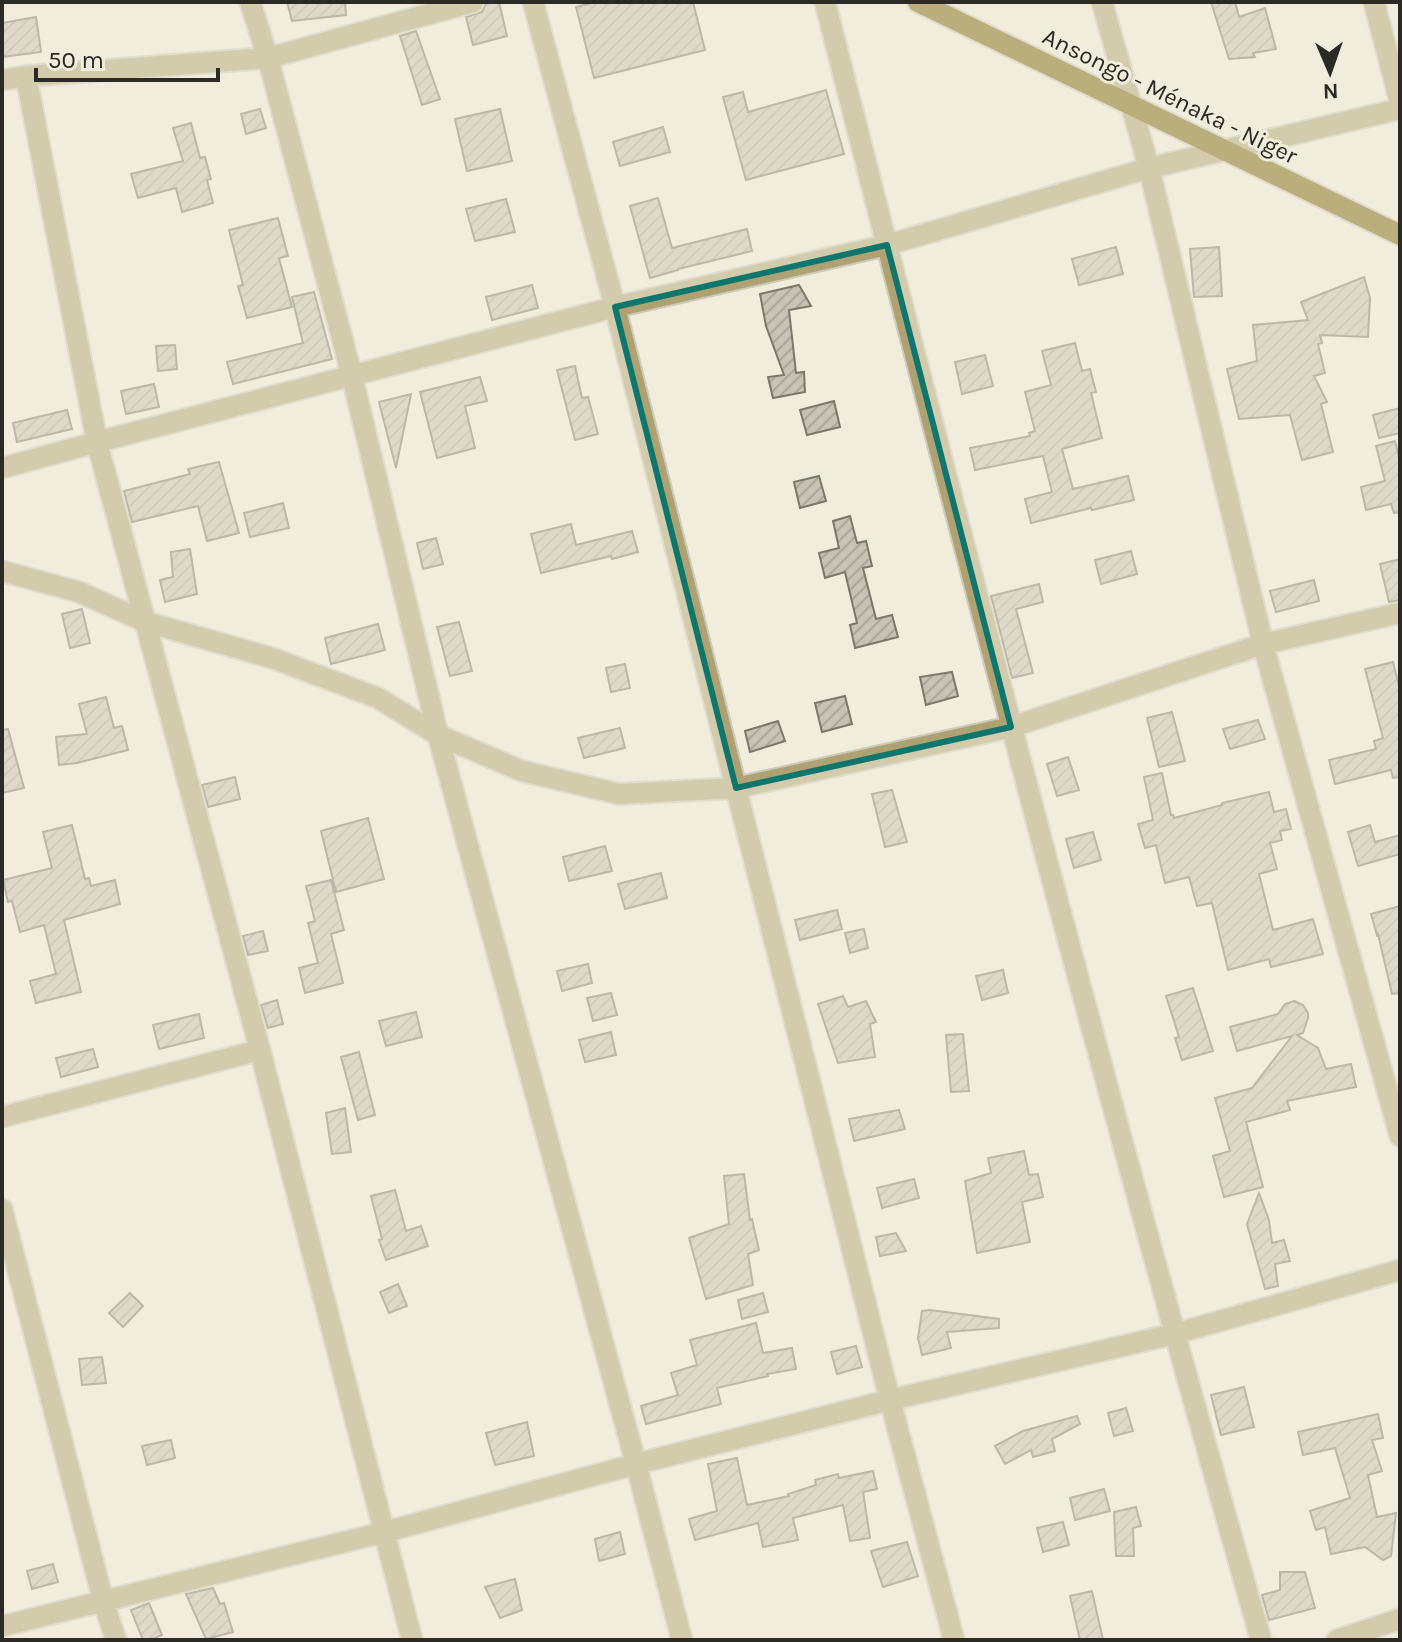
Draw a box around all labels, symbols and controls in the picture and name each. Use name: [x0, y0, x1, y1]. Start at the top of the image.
street label: Ansongo - Ménaka - Niger: [1038, 22, 1302, 170]
scale bar: [36, 32, 218, 82]
north arrow: [1290, 32, 1370, 112]
text: 50 m: [48, 46, 104, 74]
text: N: [1322, 78, 1339, 104]

